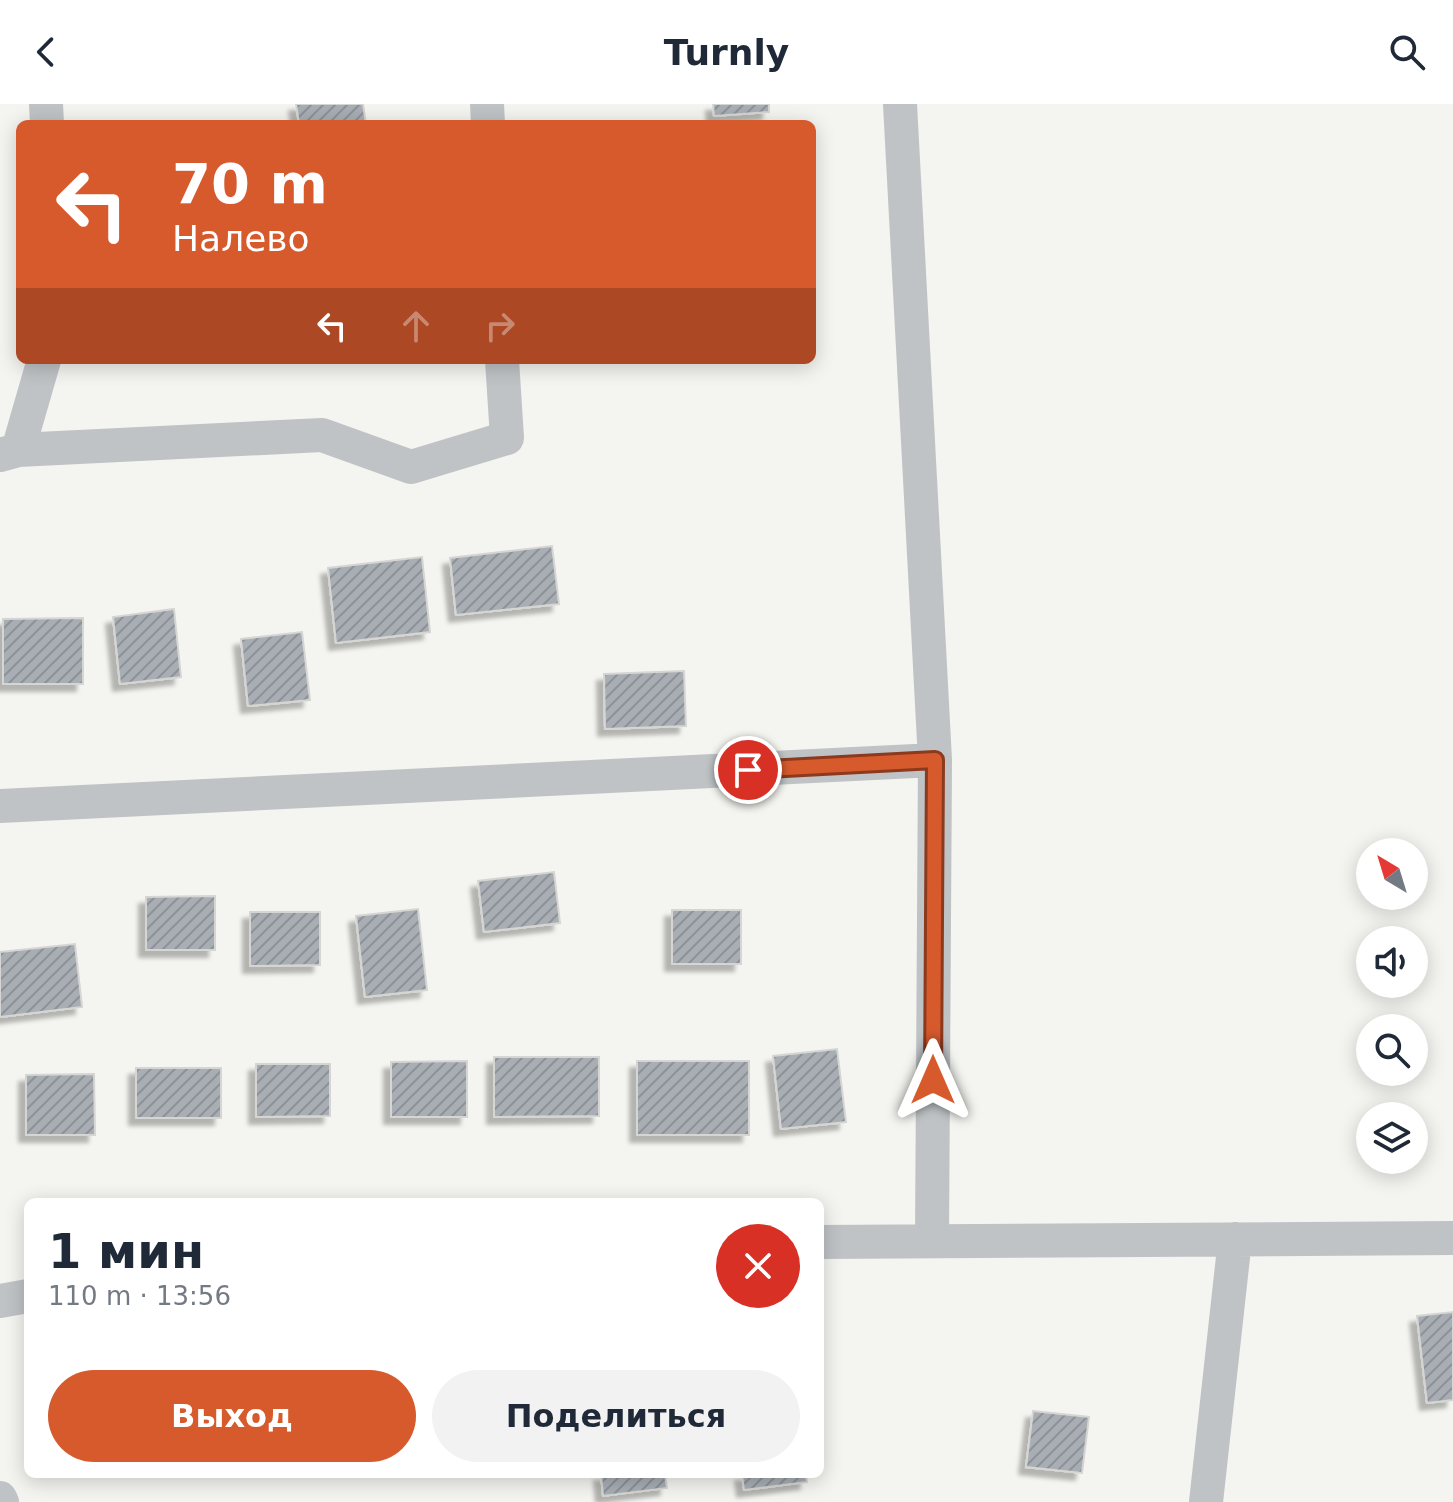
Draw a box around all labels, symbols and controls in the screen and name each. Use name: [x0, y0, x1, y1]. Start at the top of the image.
icon: back: [24, 30, 68, 74]
icon: search: [1385, 30, 1429, 74]
text: Turnly: [664, 32, 789, 73]
text: 70 m: [172, 151, 328, 216]
icon: left: [40, 152, 144, 256]
text: Налево: [172, 218, 310, 259]
icon: left: [310, 304, 354, 348]
icon: ahead: [394, 304, 438, 348]
icon: right: [478, 304, 522, 348]
pin: [714, 736, 782, 804]
icon: arrive: [726, 748, 770, 792]
north arrow: [1356, 838, 1428, 910]
map controls: [1356, 838, 1428, 1174]
button: sound: [1356, 926, 1428, 998]
button: search: [1356, 1014, 1428, 1086]
position arrow: [891, 1038, 975, 1122]
button: layers: [1356, 1102, 1428, 1174]
text: 1 мин: [48, 1223, 204, 1279]
button: close: [716, 1224, 800, 1308]
text: 110 m · 13:56: [48, 1281, 231, 1311]
button: Выход: [48, 1370, 416, 1462]
button: Поделиться: [432, 1370, 800, 1462]

